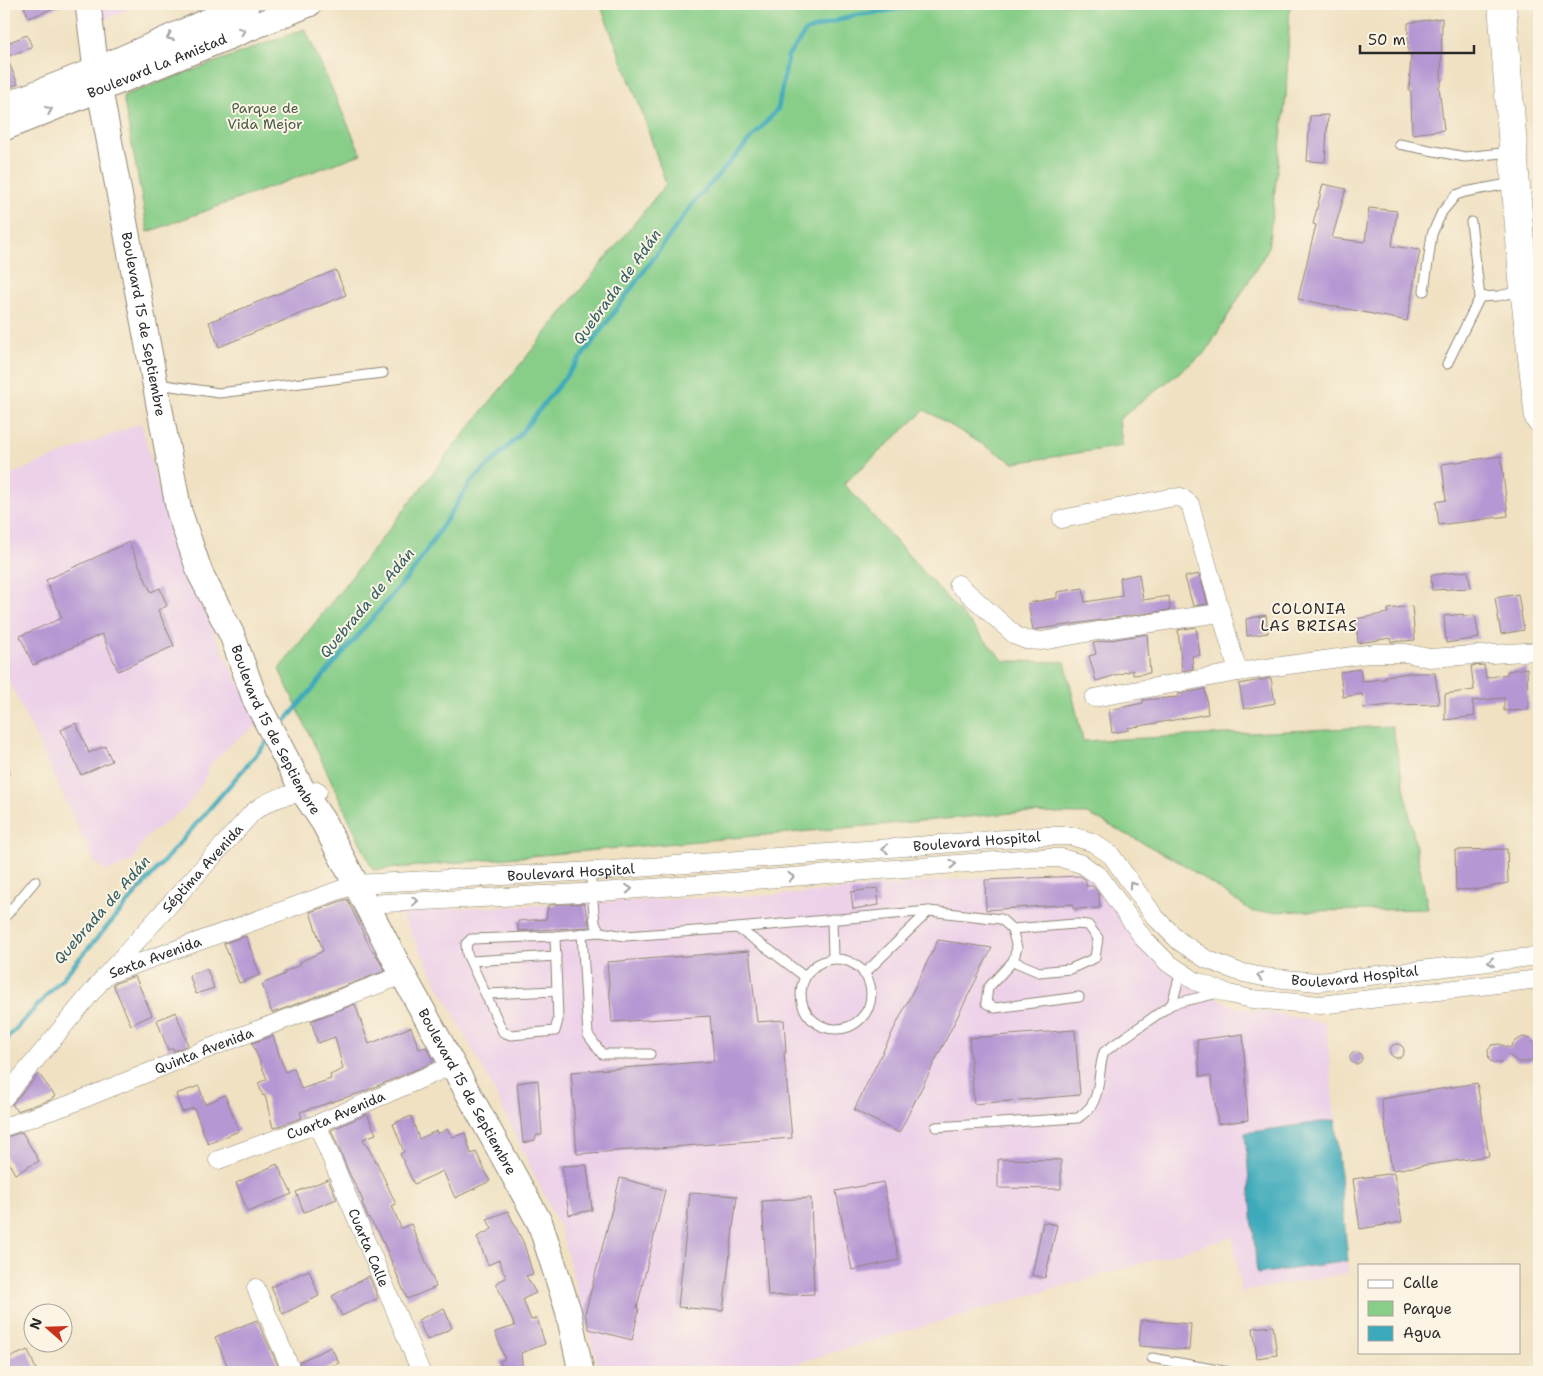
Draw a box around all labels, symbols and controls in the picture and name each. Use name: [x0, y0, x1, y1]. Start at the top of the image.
scale bar: [1360, 22, 1474, 54]
one-way arrow: [237, 27, 246, 38]
street label: Boulevard La Amistad: [85, 29, 229, 102]
text: 50 m: [1368, 30, 1406, 50]
one-way arrow: [166, 31, 175, 42]
park label: Parque de Vida Mejor: [227, 99, 303, 133]
one-way arrow: [44, 106, 53, 116]
water label: Quebrada de Adán: [568, 225, 666, 349]
street label: Boulevard 15 de Septiembre: [118, 230, 170, 418]
water label: Quebrada de Adán: [315, 544, 419, 662]
district label: COLONIA LAS BRISAS: [1260, 599, 1358, 636]
street label: Boulevard 15 de Septiembre: [227, 642, 325, 818]
street label: Séptima Avenida: [158, 820, 247, 916]
street label: Boulevard Hospital: [912, 827, 1042, 855]
one-way arrow: [881, 843, 889, 854]
water label: Quebrada de Adán: [49, 851, 155, 969]
street label: Boulevard Hospital: [507, 859, 636, 885]
one-way arrow: [950, 859, 958, 870]
one-way arrow: [788, 872, 796, 883]
one-way arrow: [1129, 881, 1138, 891]
one-way arrow: [626, 884, 634, 895]
one-way arrow: [411, 896, 419, 907]
street label: Sexta Avenida: [106, 932, 204, 982]
one-way arrow: [1487, 956, 1495, 967]
street label: Boulevard Hospital: [1290, 961, 1420, 991]
one-way arrow: [1255, 972, 1264, 982]
street label: Boulevard 15 de Septiembre: [414, 1005, 521, 1178]
street label: Quinta Avenida: [152, 1023, 256, 1078]
street label: Cuarta Avenida: [284, 1087, 388, 1143]
street label: Cuarta Calle: [344, 1206, 393, 1290]
legend: [1358, 1264, 1520, 1354]
text: Calle: [1403, 1273, 1439, 1293]
text: Parque: [1403, 1299, 1452, 1319]
north arrow: [22, 1304, 72, 1354]
text: N: [25, 1315, 46, 1332]
text: Agua: [1403, 1323, 1442, 1343]

